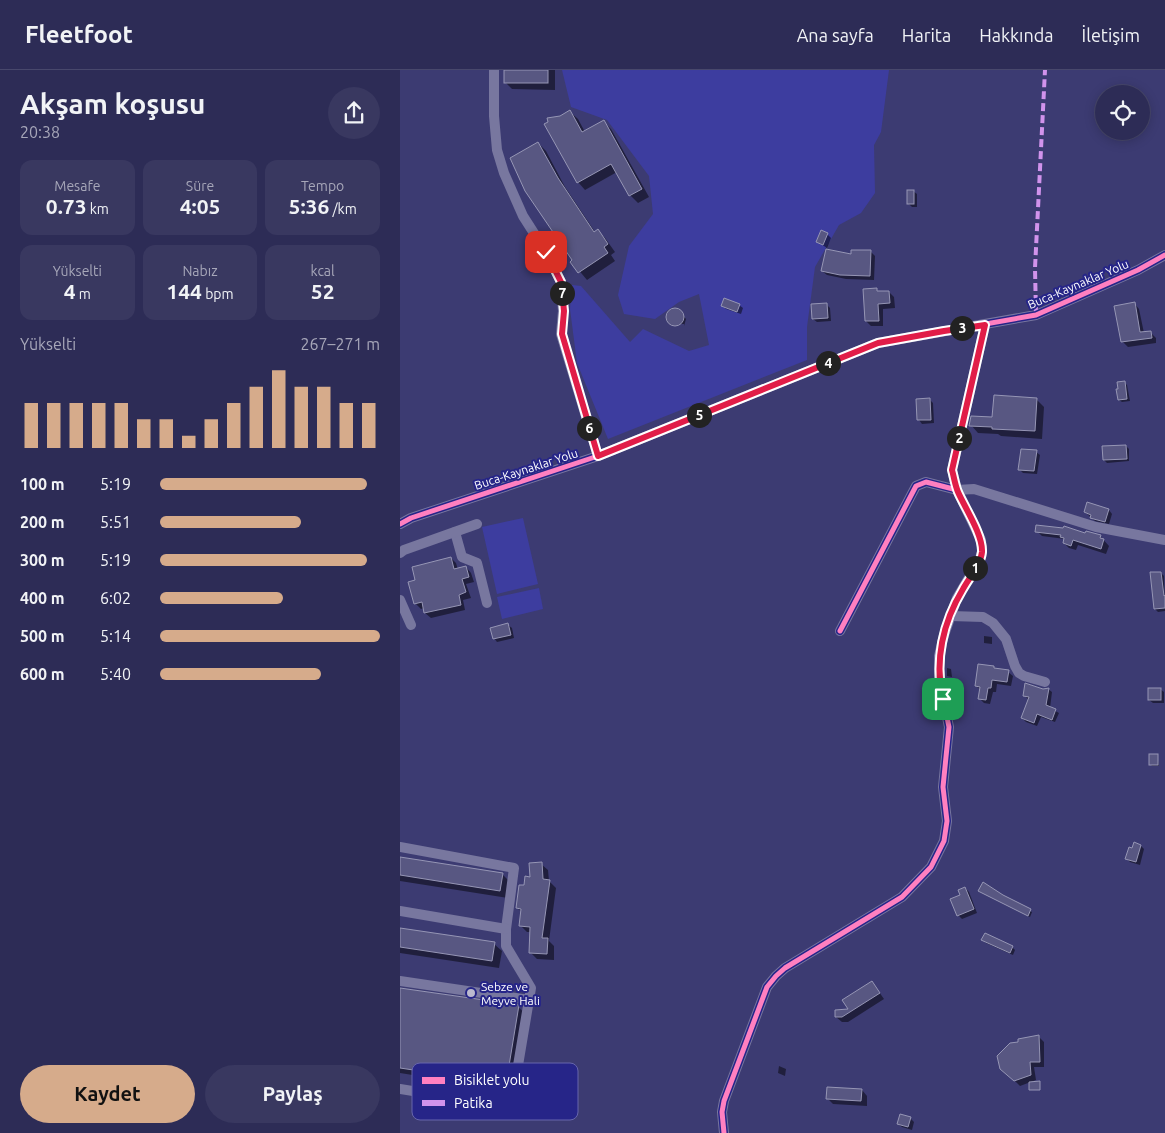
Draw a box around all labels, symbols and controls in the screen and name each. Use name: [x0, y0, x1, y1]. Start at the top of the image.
text: Fleetfoot: [25, 21, 133, 48]
text: Ana sayfa: [797, 25, 874, 45]
text: Harita: [902, 25, 951, 45]
text: Hakkında: [979, 25, 1054, 45]
text: İletişim: [1082, 25, 1140, 45]
map controls: [1095, 85, 1150, 140]
button: locate: [1095, 85, 1150, 140]
button: share: [328, 87, 380, 139]
text: Akşam koşusu: [20, 88, 205, 119]
text: 20:38: [20, 123, 60, 141]
text: Mesafe: [54, 178, 100, 194]
text: Süre: [186, 178, 214, 194]
text: Tempo: [301, 178, 344, 194]
text: 0.73: [46, 194, 87, 218]
text: 4:05: [180, 194, 220, 218]
text: 5:36: [289, 194, 329, 218]
text: km: [87, 201, 109, 217]
text: /km: [329, 201, 357, 217]
pin: [525, 231, 567, 273]
icon: check: [532, 238, 560, 266]
street label: Buca-Kaynaklar Yolu: [1026, 257, 1130, 311]
text: Yükselti: [53, 263, 102, 279]
text: Nabız: [182, 263, 218, 279]
text: kcal: [311, 263, 335, 279]
text: 4: [64, 279, 76, 303]
text: 144: [166, 279, 202, 303]
text: 52: [311, 279, 335, 303]
pin: 7: [550, 280, 574, 306]
text: 7: [559, 285, 566, 301]
text: m: [76, 286, 91, 302]
text: bpm: [202, 286, 234, 302]
pin: 3: [950, 316, 974, 340]
text: 3: [959, 320, 966, 336]
text: Yükselti: [20, 335, 76, 353]
text: 267–271 m: [300, 335, 380, 353]
pin: 4: [816, 350, 840, 376]
text: 4: [825, 355, 832, 371]
pin: 5: [686, 402, 712, 428]
text: 5: [696, 407, 703, 423]
pin: 6: [576, 416, 602, 440]
text: 6: [586, 420, 593, 436]
pin: 2: [946, 426, 972, 450]
text: 2: [956, 430, 963, 446]
street label: Buca-Kaynaklar Yolu: [473, 446, 579, 492]
text: 100 m: [20, 475, 65, 493]
text: 5:19: [100, 475, 131, 493]
text: 200 m: [20, 513, 65, 531]
text: 5:51: [100, 513, 131, 531]
text: 300 m: [20, 551, 65, 569]
text: 5:19: [100, 551, 131, 569]
pin: 1: [962, 556, 988, 580]
text: 1: [972, 560, 979, 576]
text: 400 m: [20, 589, 65, 607]
text: 6:02: [100, 589, 131, 607]
text: 500 m: [20, 627, 65, 645]
text: 5:14: [100, 627, 131, 645]
text: 600 m: [20, 665, 65, 683]
text: 5:40: [100, 665, 131, 683]
pin: [922, 678, 964, 720]
icon: arrive: [929, 685, 957, 713]
place label: Sebze ve Meyve Hali: [481, 980, 540, 1007]
marker: Sebze ve Meyve Hali: [465, 987, 477, 999]
legend: [412, 1063, 578, 1120]
button: Kaydet: [20, 1065, 195, 1123]
button: Paylaş: [205, 1065, 380, 1123]
text: Bisiklet yolu: [454, 1072, 530, 1088]
text: Patika: [454, 1095, 493, 1111]

